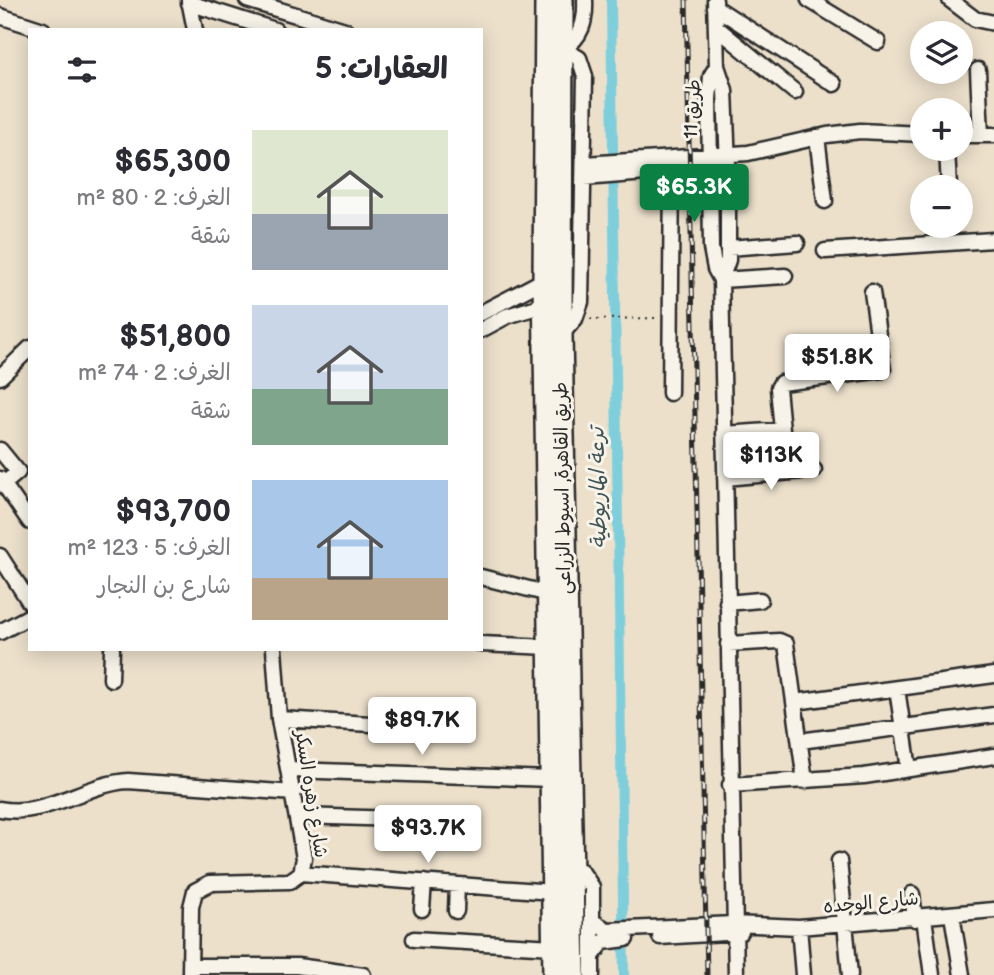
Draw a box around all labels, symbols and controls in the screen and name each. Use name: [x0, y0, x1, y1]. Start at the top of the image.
map controls: [910, 21, 973, 238]
button: layers: [910, 21, 973, 84]
icon: filters: [63, 51, 101, 89]
text: العقارات: 5: [315, 51, 448, 87]
street label: طريق 11: [680, 79, 706, 139]
button: +: [910, 98, 973, 161]
text: $65,300: [114, 144, 231, 180]
icon: home: [308, 158, 392, 242]
pin: $65.3K: [637, 164, 751, 224]
text: $65.3K: [656, 173, 732, 201]
button: −: [910, 175, 973, 238]
text: الغرف: 2 · 80 m²: [76, 184, 231, 212]
text: شقة: [191, 222, 231, 250]
text: $51,800: [119, 319, 231, 355]
icon: home: [308, 333, 392, 417]
pin: $51.8K: [780, 334, 894, 394]
text: $51.8K: [801, 343, 873, 371]
text: الغرف: 2 · 74 m²: [78, 359, 231, 387]
street label: طريق القاهرة, اسيوط الزراعى: [550, 381, 576, 595]
text: شقة: [191, 397, 231, 425]
water label: ترعة الماريوطية: [584, 423, 612, 549]
pin: $113K: [722, 433, 820, 492]
text: $113K: [739, 441, 803, 469]
text: $93,700: [116, 494, 231, 530]
icon: home: [308, 508, 392, 592]
text: الغرف: 5 · 123 m²: [68, 534, 231, 562]
text: شارع بن النجار: [98, 572, 231, 600]
pin: $89.7K: [365, 698, 479, 757]
text: $89.7K: [384, 706, 460, 734]
street label: شارع زهره السكر: [288, 727, 332, 860]
pin: $93.7K: [371, 806, 485, 865]
text: $93.7K: [390, 814, 466, 842]
street label: شارع الوحده: [822, 887, 920, 920]

